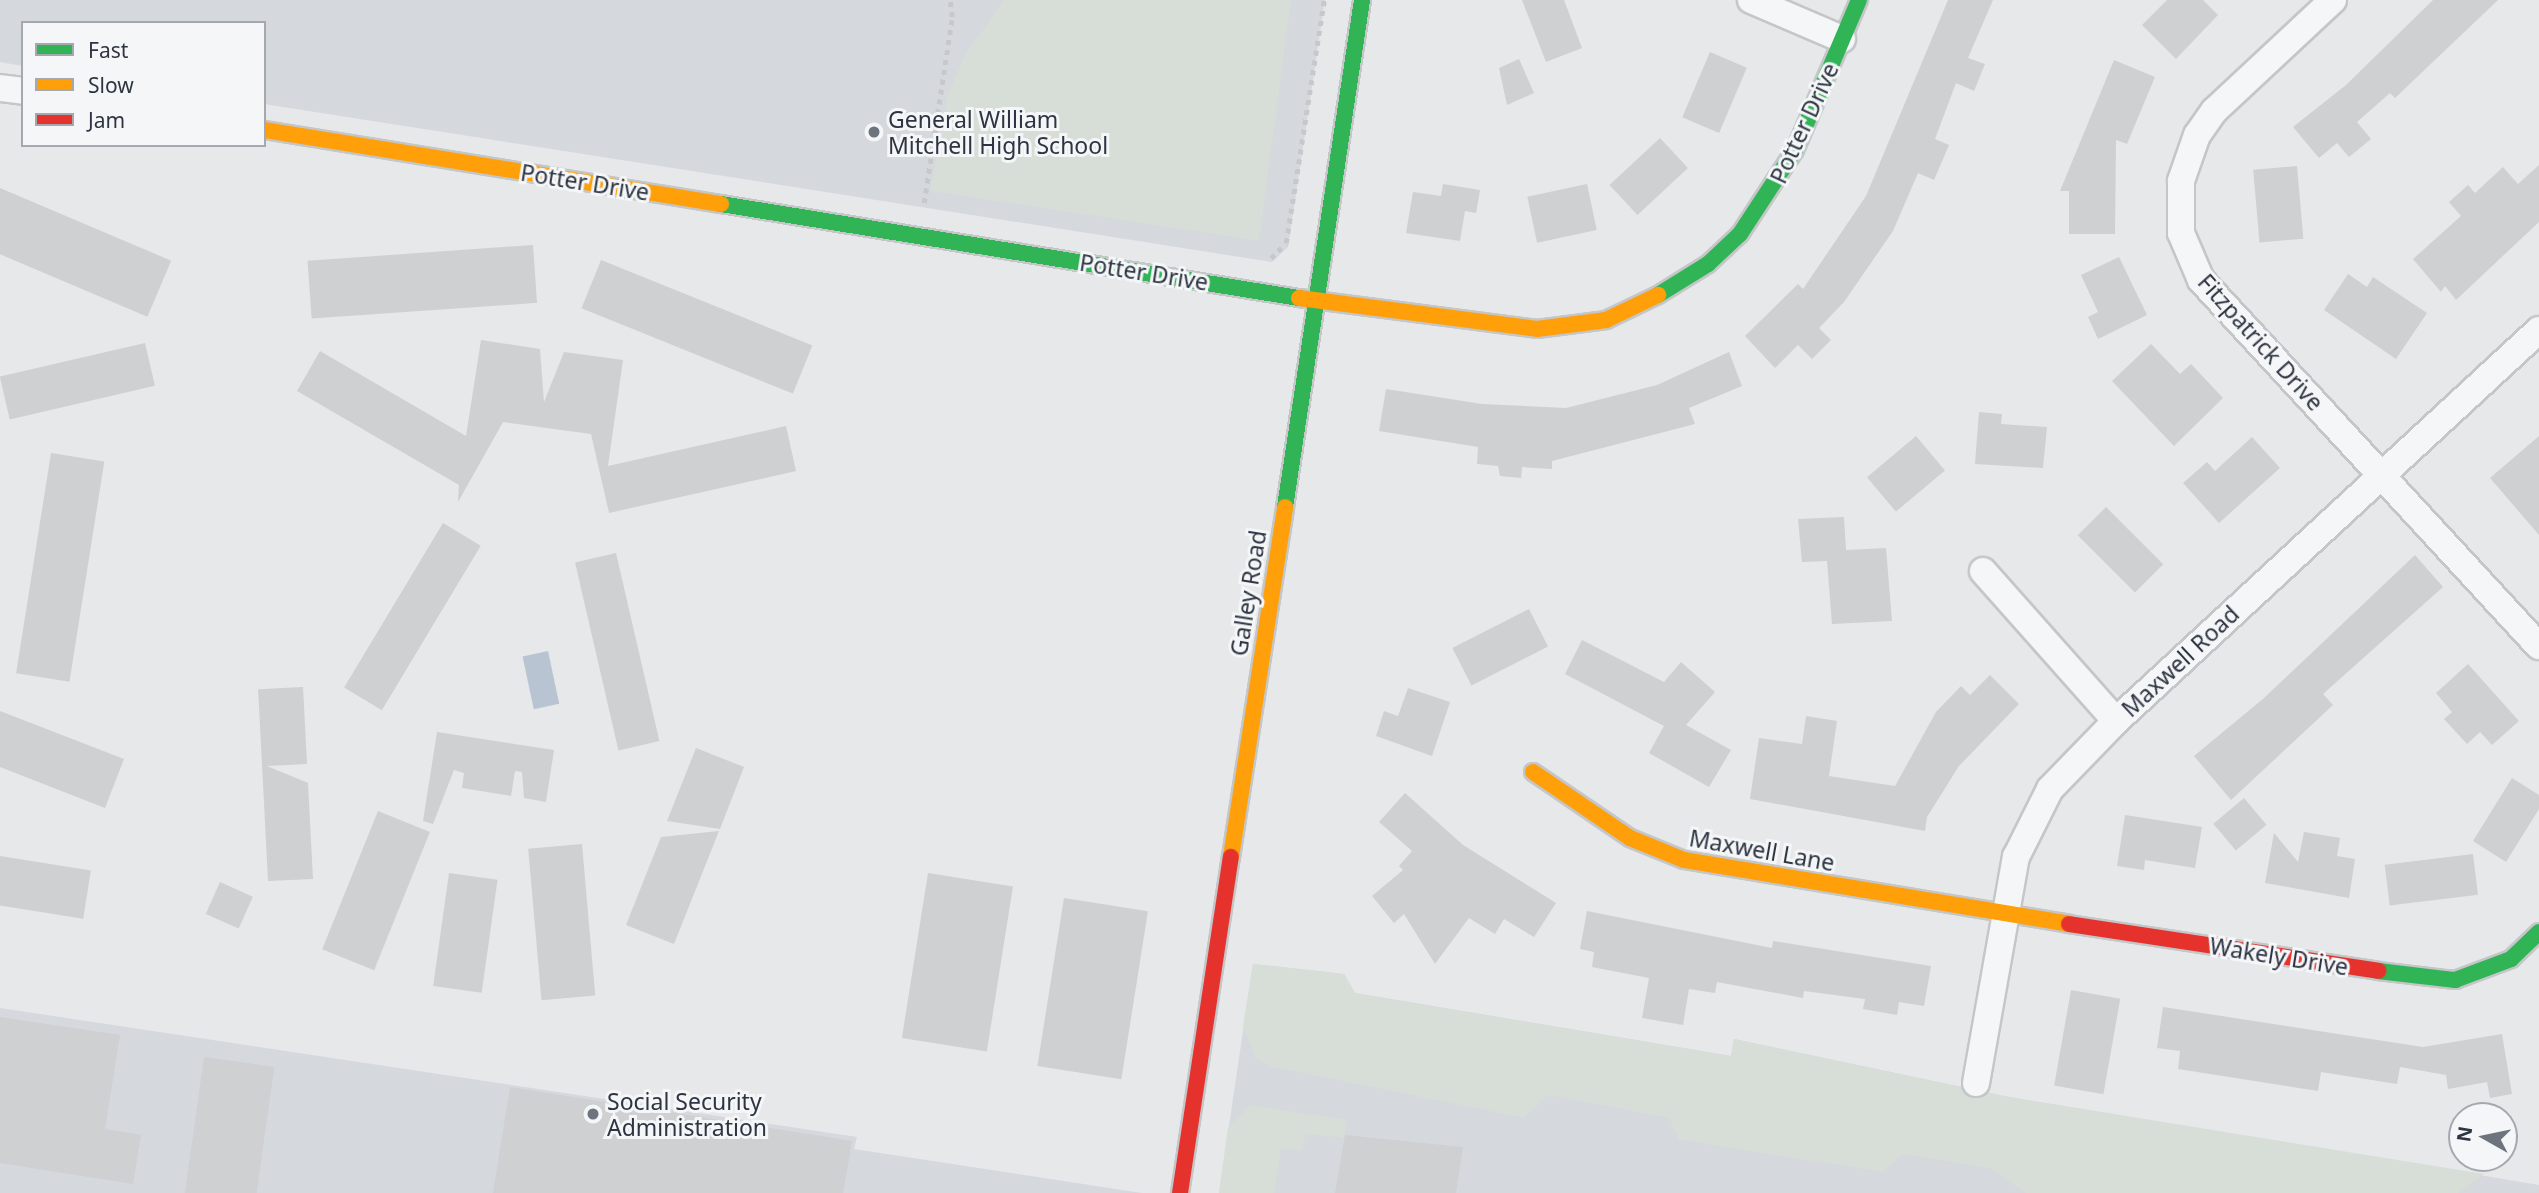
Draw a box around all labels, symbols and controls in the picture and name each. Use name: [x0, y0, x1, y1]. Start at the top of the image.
legend: [21, 21, 266, 147]
text: Fast: [88, 36, 128, 64]
street label: Potter Drive: [1764, 58, 1844, 188]
text: Slow: [88, 71, 134, 99]
place label: General William Mitchell High School: [888, 105, 1108, 159]
text: Jam: [88, 106, 125, 134]
marker: General William Mitchell High School: [866, 124, 882, 140]
street label: Potter Drive: [519, 158, 651, 206]
street label: Potter Drive: [1078, 248, 1210, 296]
street label: Fitzpatrick Drive: [2193, 268, 2329, 416]
street label: Galley Road: [1224, 528, 1272, 658]
street label: Maxwell Road: [2116, 600, 2244, 722]
street label: Maxwell Lane: [1687, 824, 1837, 876]
street label: Wakely Drive: [2208, 931, 2350, 981]
place label: Social Security Administration: [607, 1087, 767, 1141]
north arrow: [2448, 1102, 2518, 1172]
marker: Social Security Administration: [585, 1106, 601, 1122]
text: N: [2450, 1124, 2478, 1144]

